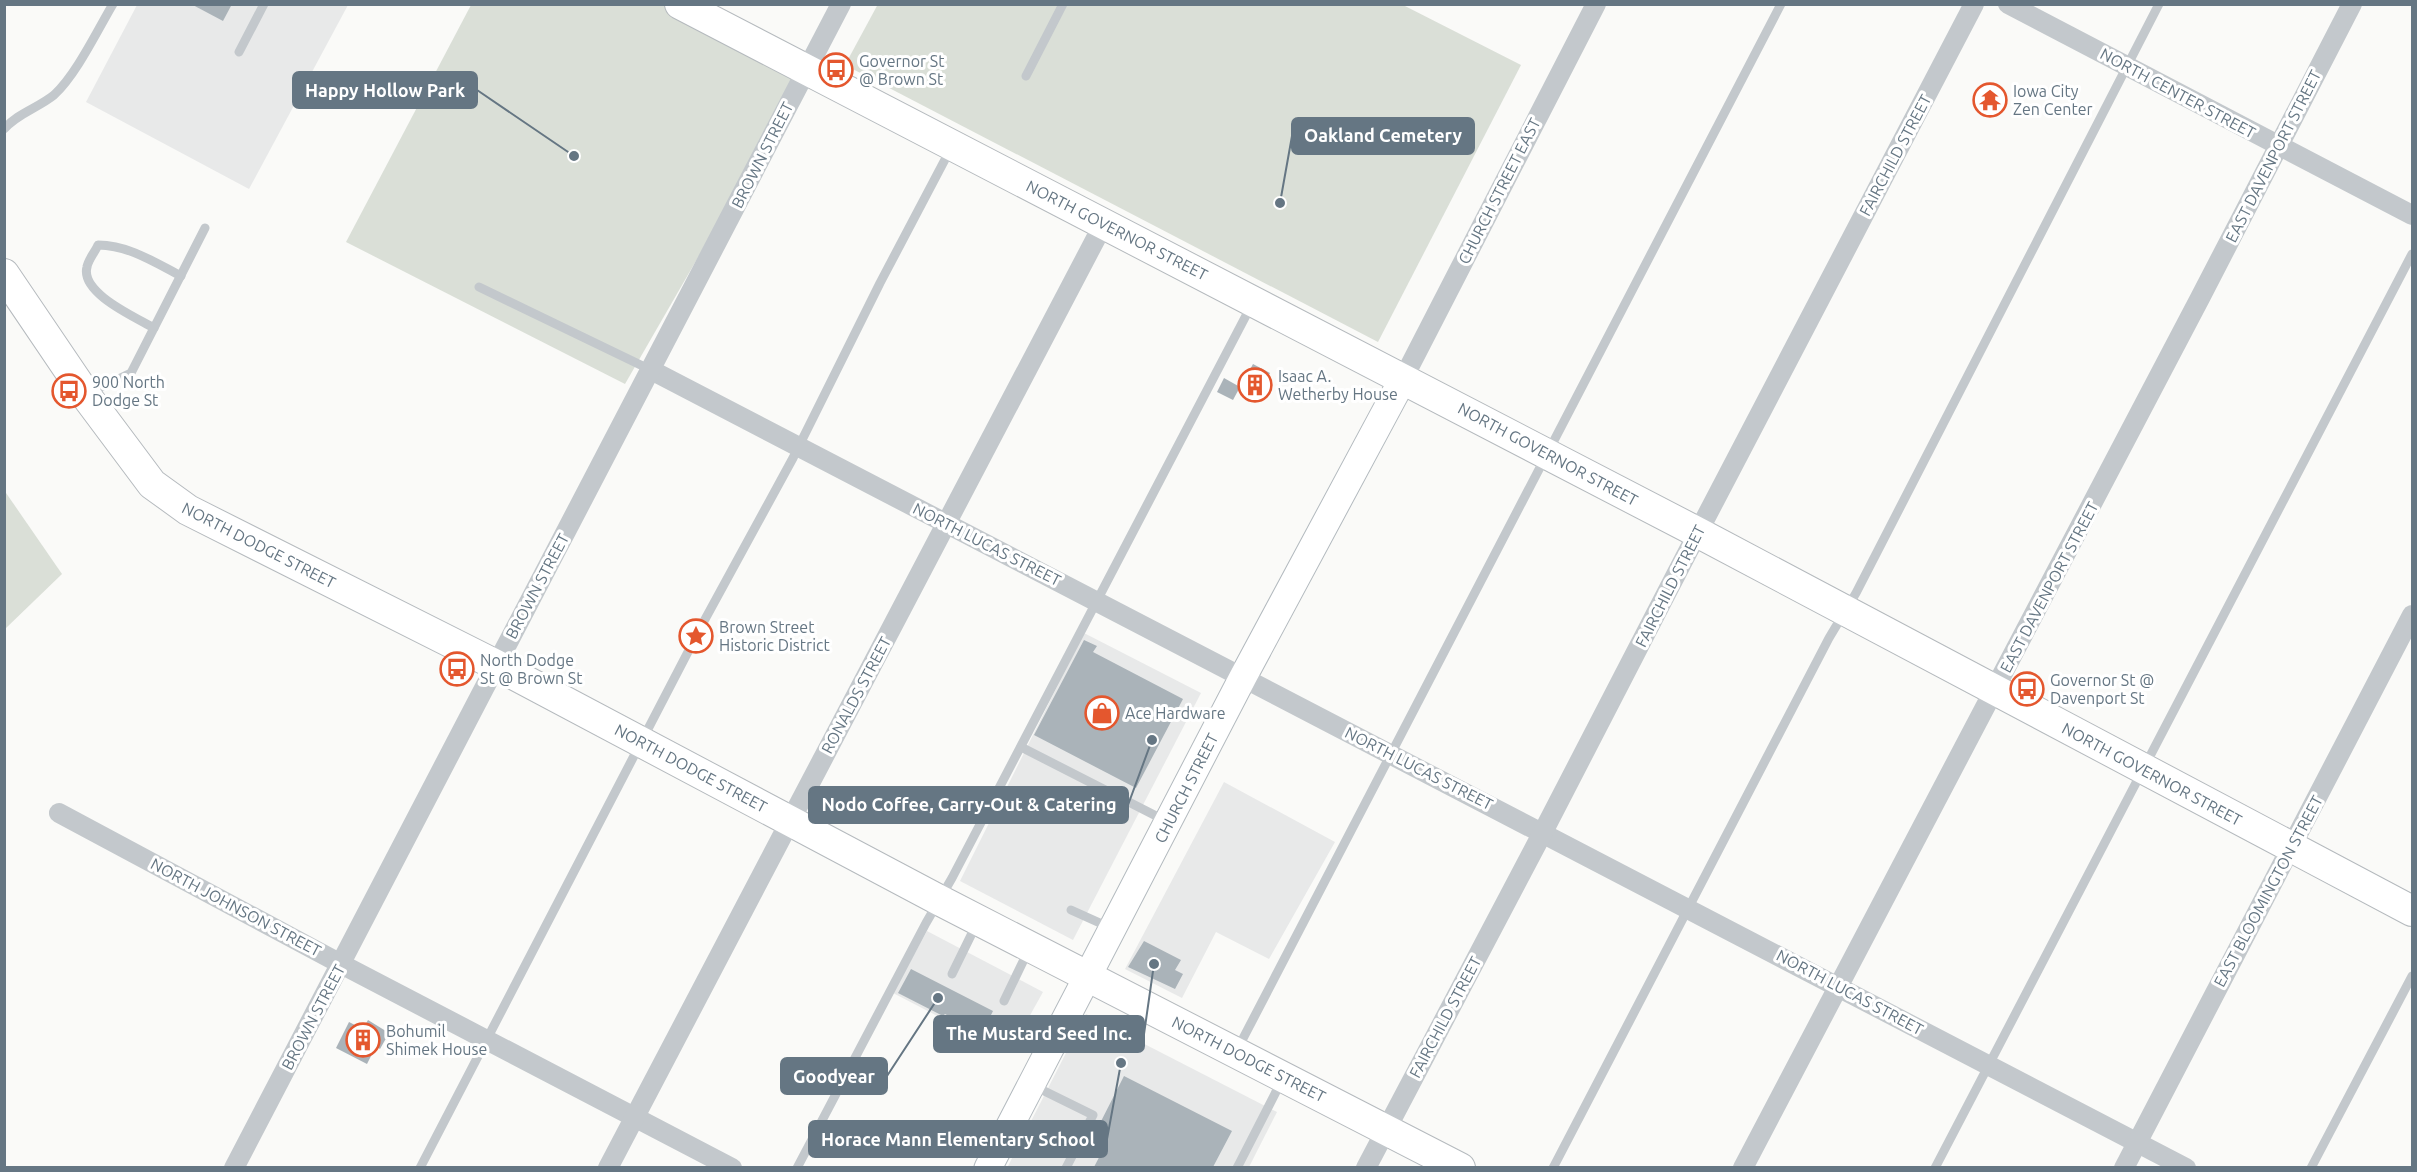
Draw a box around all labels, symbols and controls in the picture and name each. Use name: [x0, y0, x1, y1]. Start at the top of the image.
street label: NORTH CENTER STREET: [2097, 44, 2259, 142]
bus stop icon: Governor St @ Brown St: [818, 52, 854, 88]
place label: Governor St @ Brown St: [859, 52, 945, 88]
street label: EAST DAVENPORT STREET: [2222, 67, 2324, 245]
callout: Happy Hollow Park: [293, 72, 477, 108]
text: Happy Hollow Park: [305, 80, 465, 100]
temple icon: Iowa City Zen Center: [1972, 82, 2008, 118]
place label: Iowa City Zen Center: [2013, 82, 2093, 118]
street label: FAIRCHILD STREET: [1855, 91, 1935, 219]
street label: BROWN STREET: [728, 99, 797, 211]
street label: CHURCH STREET EAST: [1454, 115, 1544, 267]
callout: Oakland Cemetery: [1292, 118, 1474, 154]
text: Oakland Cemetery: [1304, 125, 1462, 145]
street label: NORTH GOVERNOR STREET: [1023, 176, 1211, 284]
building icon: Isaac A. Wetherby House: [1237, 367, 1273, 403]
place label: Isaac A. Wetherby House: [1278, 367, 1398, 403]
bus stop icon: 900 North Dodge St: [51, 373, 87, 409]
place label: 900 North Dodge St: [92, 373, 165, 409]
street label: NORTH GOVERNOR STREET: [1455, 399, 1641, 509]
street label: NORTH DODGE STREET: [179, 498, 339, 592]
street label: NORTH LUCAS STREET: [910, 499, 1064, 589]
street label: EAST DAVENPORT STREET: [1996, 499, 2102, 675]
street label: FAIRCHILD STREET: [1631, 522, 1709, 650]
street label: BROWN STREET: [502, 530, 572, 642]
place icon: Brown Street Historic District: [678, 618, 714, 654]
place label: Brown Street Historic District: [719, 618, 830, 654]
street label: RONALDS STREET: [818, 633, 894, 757]
bus stop icon: North Dodge St @ Brown St: [439, 651, 475, 687]
place label: North Dodge St @ Brown St: [480, 651, 583, 687]
bus stop icon: Governor St @ Davenport St: [2009, 671, 2045, 707]
place label: Governor St @ Davenport St: [2050, 671, 2154, 707]
shop icon: Ace Hardware: [1084, 695, 1120, 731]
place label: Ace Hardware: [1125, 704, 1226, 722]
street label: NORTH GOVERNOR STREET: [2059, 719, 2245, 829]
street label: NORTH DODGE STREET: [612, 720, 770, 816]
street label: NORTH LUCAS STREET: [1342, 723, 1496, 813]
street label: CHURCH STREET: [1151, 730, 1221, 846]
callout: Nodo Coffee, Carry-Out & Catering: [809, 787, 1128, 823]
street label: EAST BLOOMINGTON STREET: [2210, 792, 2326, 990]
text: Nodo Coffee, Carry-Out & Catering: [821, 794, 1117, 814]
street label: NORTH JOHNSON STREET: [148, 854, 324, 960]
street label: NORTH LUCAS STREET: [1774, 946, 1926, 1038]
street label: FAIRCHILD STREET: [1405, 953, 1485, 1081]
street label: BROWN STREET: [278, 961, 348, 1073]
street label: NORTH DODGE STREET: [1169, 1012, 1329, 1106]
callout: The Mustard Seed Inc.: [934, 1016, 1144, 1052]
building icon: Bohumil Shimek House: [345, 1022, 381, 1058]
place label: Bohumil Shimek House: [386, 1022, 487, 1058]
text: The Mustard Seed Inc.: [946, 1023, 1132, 1043]
callout: Goodyear: [781, 1058, 887, 1094]
text: Goodyear: [793, 1066, 876, 1086]
callout: Horace Mann Elementary School: [809, 1121, 1107, 1157]
text: Horace Mann Elementary School: [821, 1129, 1095, 1149]

